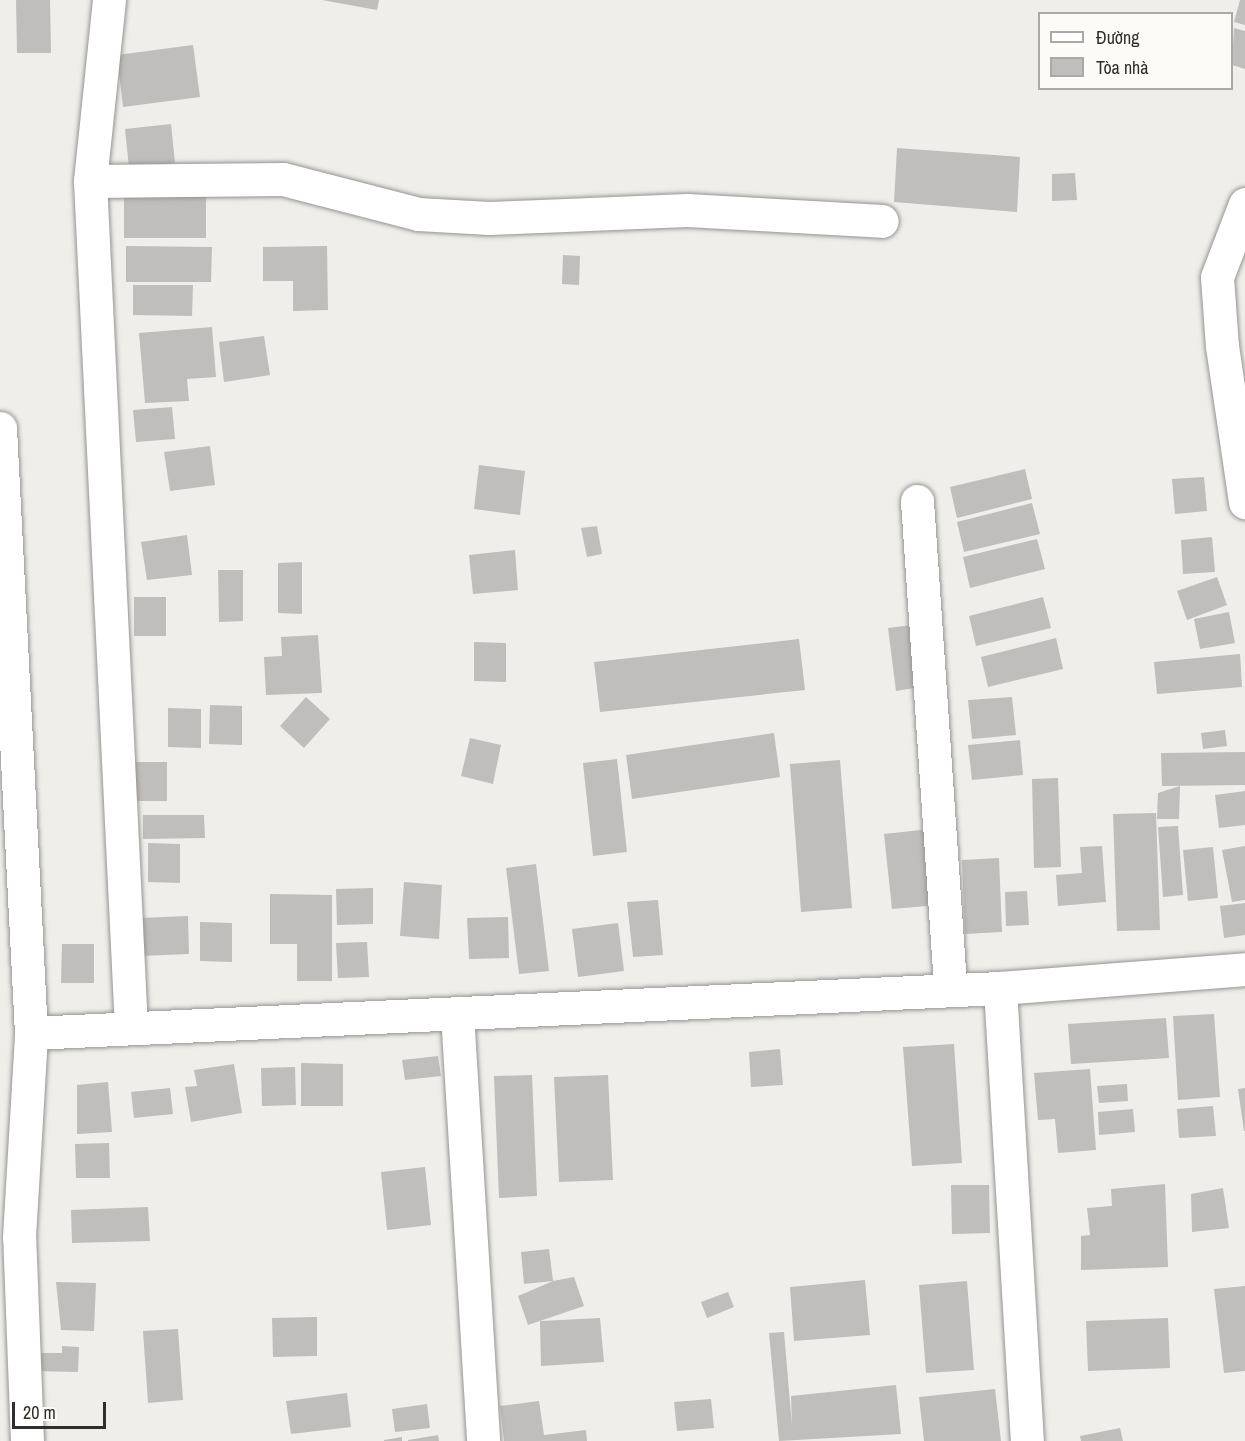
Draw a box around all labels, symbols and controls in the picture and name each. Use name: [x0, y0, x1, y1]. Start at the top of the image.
legend: [1038, 12, 1233, 90]
text: Đường: [1096, 25, 1140, 50]
text: Tòa nhà: [1096, 55, 1149, 80]
scale bar: [15, 1390, 110, 1428]
text: 20 m: [23, 1400, 56, 1425]

